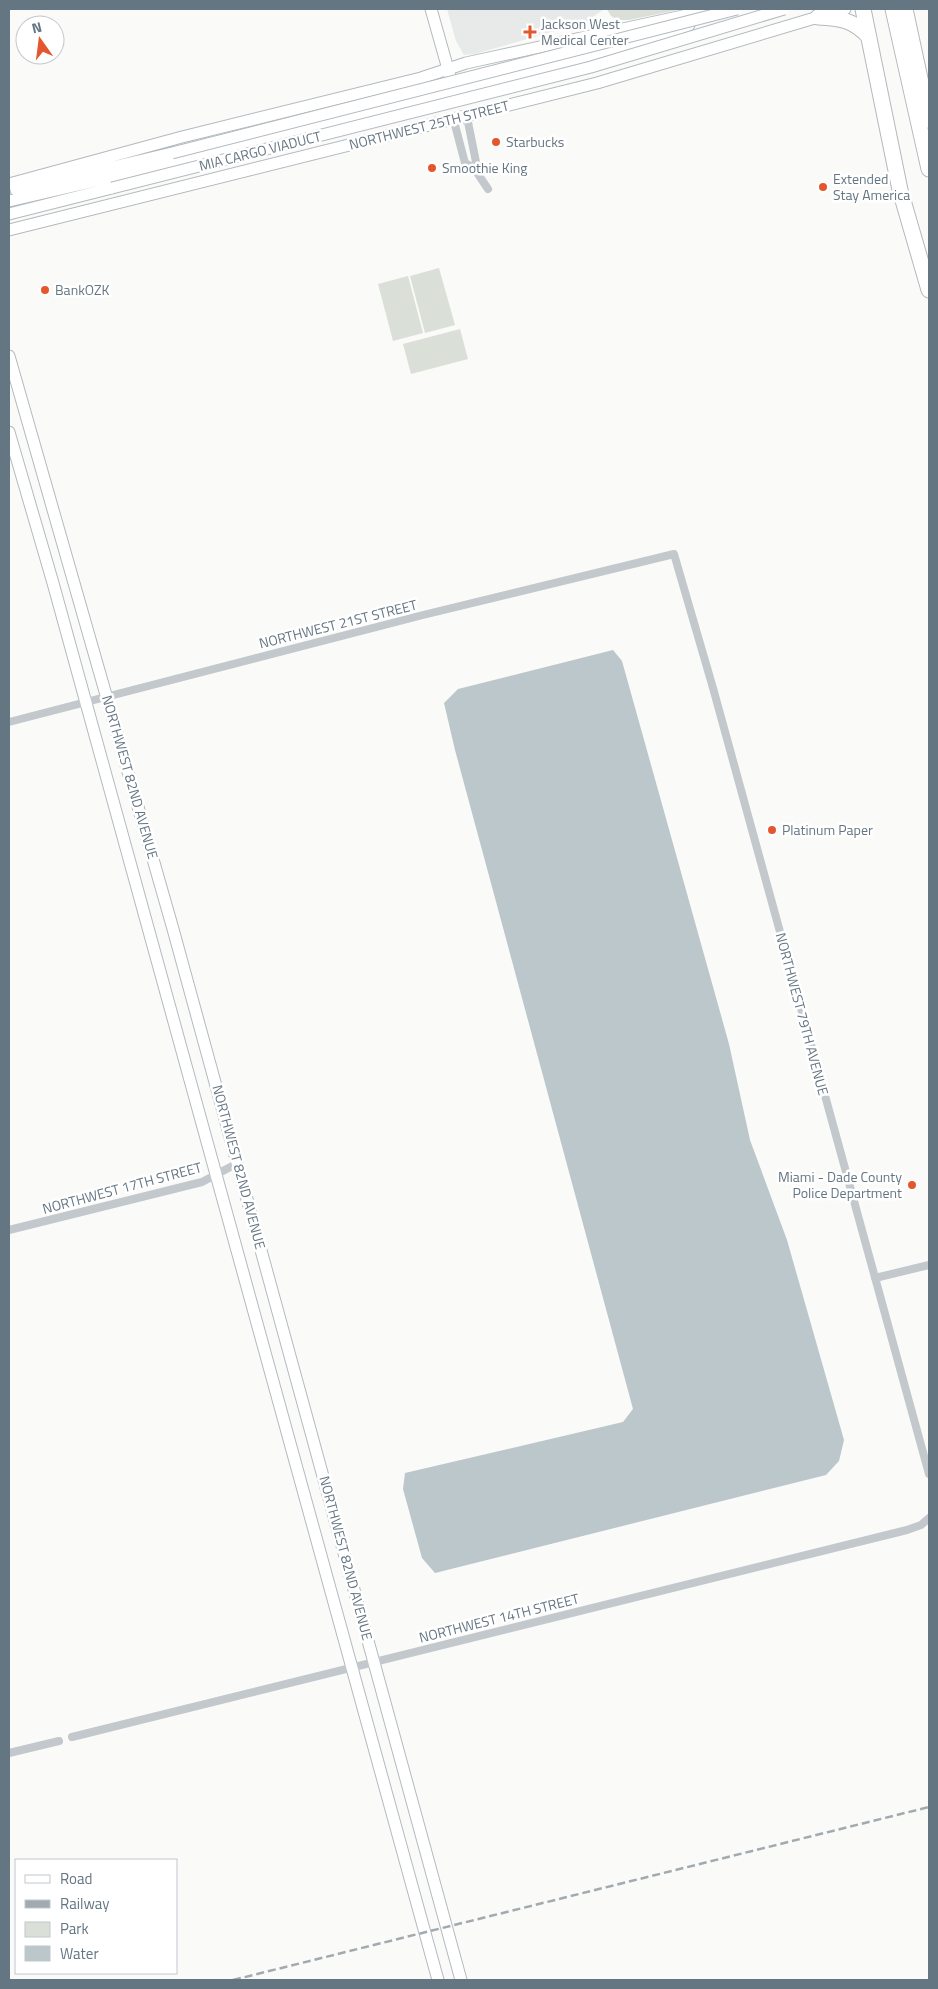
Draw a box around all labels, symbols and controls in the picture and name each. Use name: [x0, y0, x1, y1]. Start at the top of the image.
place label: Jackson West Medical Center: [541, 13, 629, 50]
north arrow: [15, 15, 65, 65]
text: N: [29, 16, 44, 38]
marker: Jackson West Medical Center: [523, 25, 537, 39]
street label: NORTHWEST 25TH STREET: [347, 94, 512, 155]
street label: MIA CARGO VIADUCT: [197, 125, 324, 176]
place label: Starbucks: [506, 131, 564, 152]
marker: Starbucks: [490, 136, 502, 148]
place label: Smoothie King: [442, 157, 527, 178]
marker: Smoothie King: [426, 162, 438, 174]
place label: Extended Stay America: [833, 168, 910, 205]
marker: Extended Stay America: [817, 181, 829, 193]
place label: BankOZK: [55, 279, 109, 300]
marker: BankOZK: [39, 284, 51, 296]
street label: NORTHWEST 21ST STREET: [257, 594, 420, 653]
street label: NORTHWEST 82ND AVENUE: [97, 693, 164, 861]
place label: Platinum Paper: [782, 819, 873, 840]
marker: Platinum Paper: [766, 824, 778, 836]
street label: NORTHWEST 79TH AVENUE: [771, 930, 834, 1098]
street label: NORTHWEST 82ND AVENUE: [207, 1082, 272, 1252]
street label: NORTHWEST 17TH STREET: [40, 1156, 204, 1219]
place label: Miami - Dade County Police Department: [778, 1166, 902, 1203]
marker: Miami - Dade County Police Department: [906, 1179, 918, 1191]
street label: NORTHWEST 82ND AVENUE: [314, 1473, 379, 1643]
street label: NORTHWEST 14TH STREET: [417, 1587, 582, 1648]
legend: [15, 1859, 178, 1974]
text: Road: [60, 1867, 92, 1890]
text: Railway: [60, 1892, 110, 1915]
text: Park: [60, 1917, 89, 1940]
text: Water: [60, 1942, 99, 1965]

